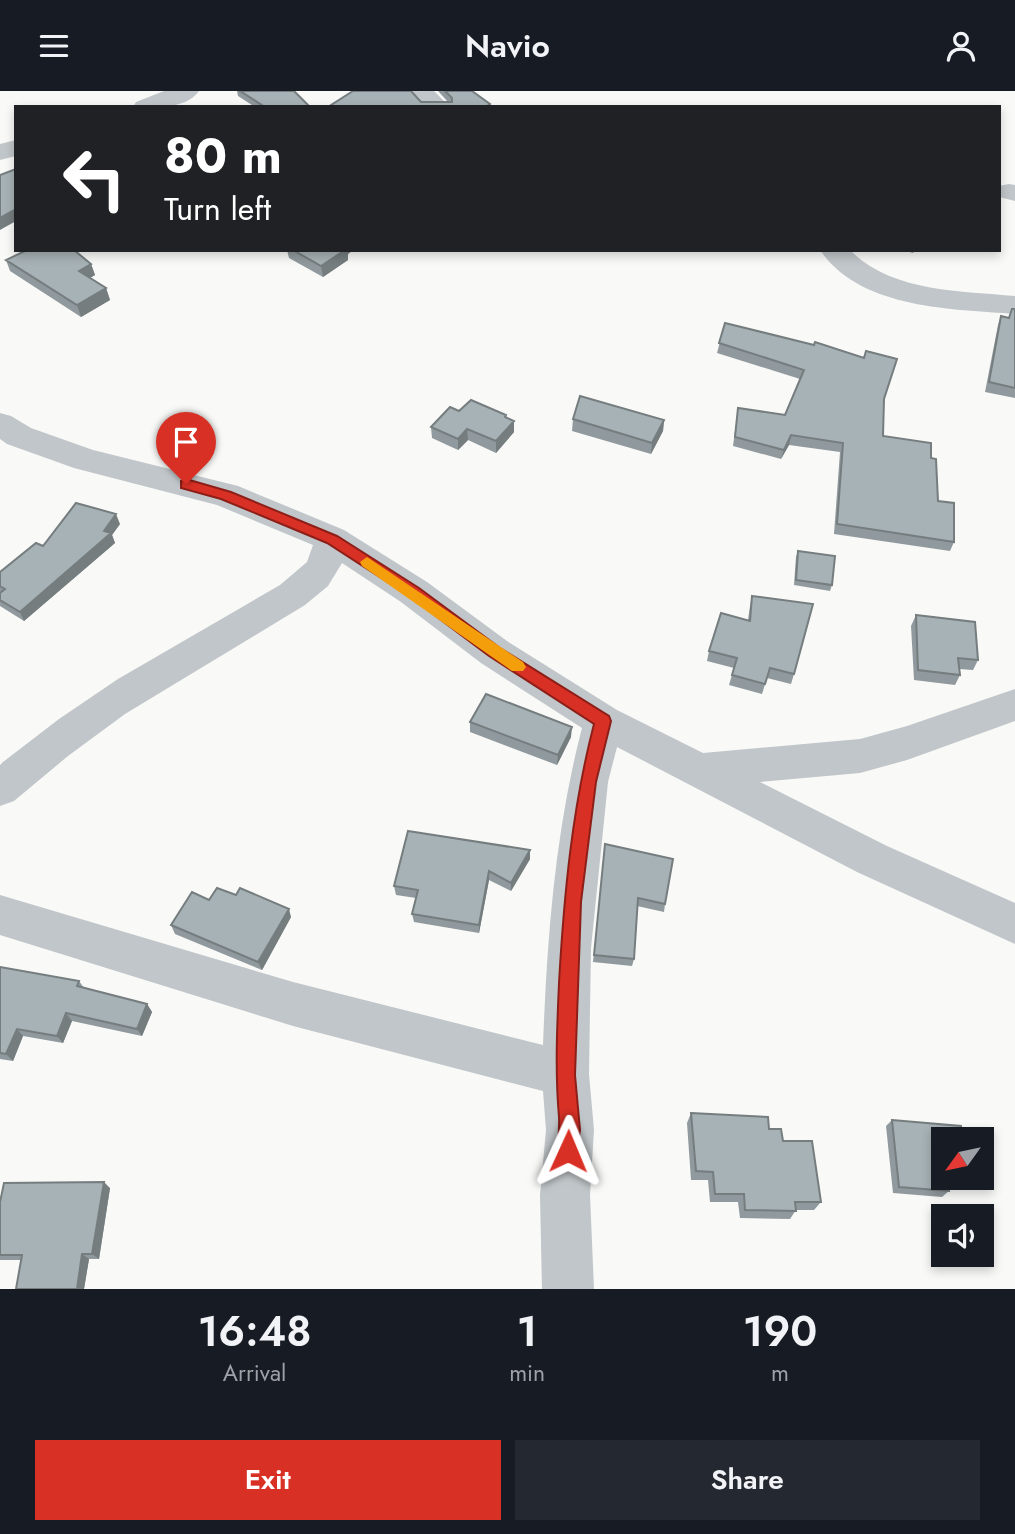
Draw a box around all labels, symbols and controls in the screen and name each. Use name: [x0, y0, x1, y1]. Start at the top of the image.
text: Navio: [465, 23, 550, 69]
icon: menu: [35, 27, 73, 65]
icon: person: [942, 27, 980, 65]
text: 80 m: [164, 121, 282, 191]
icon: left: [49, 133, 140, 224]
text: Turn left: [164, 186, 271, 232]
pin: [156, 412, 216, 484]
icon: arrive: [167, 423, 205, 461]
position arrow: [531, 1114, 605, 1188]
north arrow: [931, 1127, 994, 1190]
map controls: [931, 1127, 994, 1267]
button: sound: [931, 1204, 994, 1267]
text: 16:48: [198, 1301, 311, 1362]
text: 1: [517, 1301, 537, 1362]
text: 190: [743, 1301, 817, 1362]
text: Arrival: [223, 1356, 286, 1390]
text: min: [509, 1356, 545, 1390]
text: m: [771, 1356, 789, 1390]
button: Exit: [35, 1440, 501, 1520]
button: Share: [515, 1440, 980, 1520]

